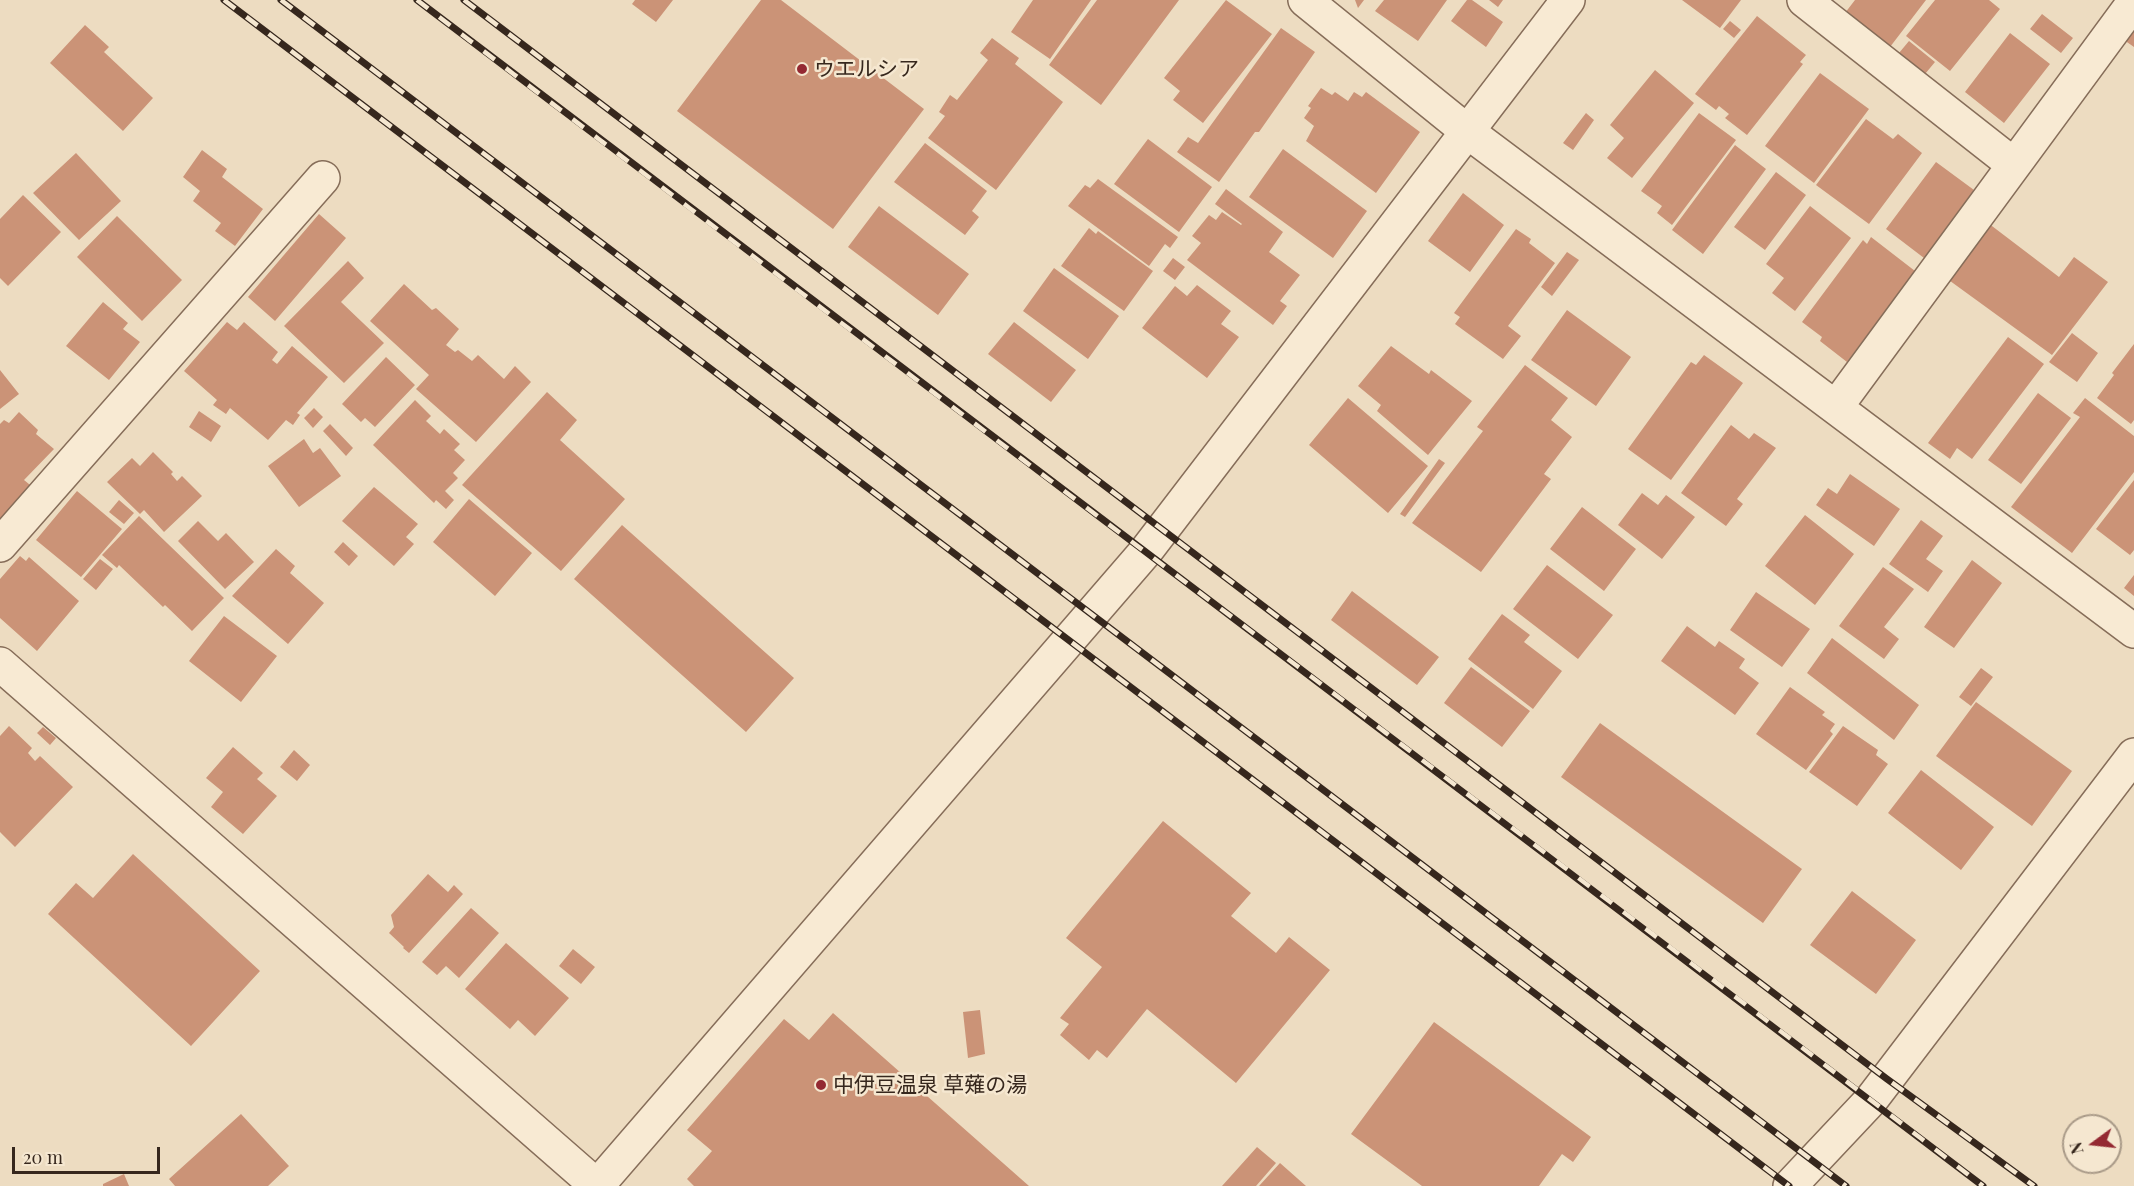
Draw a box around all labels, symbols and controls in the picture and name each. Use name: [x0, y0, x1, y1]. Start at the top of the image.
place label: ウエルシア: [814, 56, 919, 82]
marker: ウエルシア: [795, 62, 809, 76]
place label: 中伊豆温泉 草薙の湯: [833, 1072, 1027, 1098]
marker: 中伊豆温泉 草薙の湯: [814, 1078, 828, 1092]
north arrow: [2062, 1114, 2122, 1174]
scale bar: [15, 1135, 164, 1173]
text: N: [2064, 1140, 2088, 1157]
text: 20 m: [23, 1145, 63, 1169]

